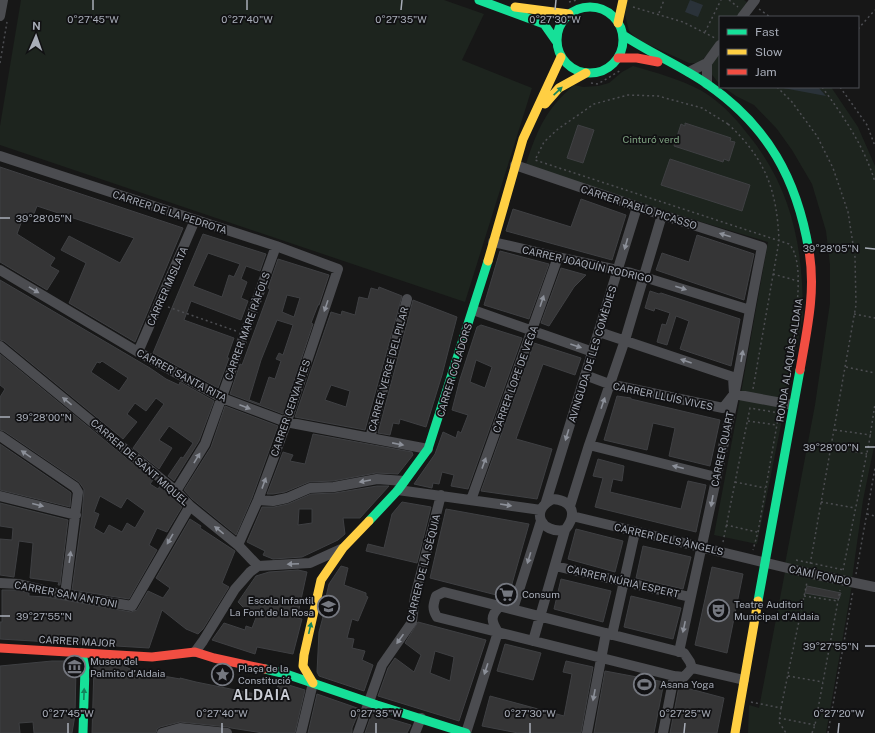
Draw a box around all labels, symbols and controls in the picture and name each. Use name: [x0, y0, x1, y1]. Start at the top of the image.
text: 0°27'45"W: [67, 13, 119, 25]
text: 0°27'40"W: [221, 13, 273, 25]
text: 0°27'35"W: [375, 13, 427, 25]
text: 0°27'30"W: [529, 13, 581, 25]
north arrow: [16, 16, 56, 56]
legend: [719, 16, 859, 88]
text: N: [32, 20, 41, 32]
text: Fast: [755, 25, 780, 39]
text: Slow: [755, 45, 783, 59]
text: Jam: [755, 65, 777, 79]
one-way arrow: [553, 86, 563, 96]
park label: Cinturó verd: [623, 133, 679, 145]
street label: CARRER PABLO PICASSO: [579, 183, 699, 231]
street label: CARRER DE LA PEDROTA: [111, 188, 229, 236]
text: 39°28'05"N: [16, 212, 72, 224]
one-way arrow: [719, 232, 731, 238]
one-way arrow: [623, 238, 629, 250]
text: 39°28'05"N: [803, 242, 859, 254]
street label: CARRER JOAQUÍN RODRIGO: [521, 243, 653, 285]
street label: CARRER MISLATA: [144, 245, 190, 327]
street label: CARRER MARE RÀFOLS: [222, 270, 272, 382]
street label: AVINGUDA DE LES COMÈDIES: [565, 284, 619, 424]
one-way arrow: [675, 285, 687, 291]
one-way arrow: [28, 286, 39, 293]
one-way arrow: [540, 295, 546, 307]
street label: RONDA ALAQUÀS-ALDAIA: [773, 297, 805, 423]
one-way arrow: [322, 301, 328, 313]
street label: CARRER VERGE DEL PILAR: [366, 305, 411, 433]
street label: CARRER COLADORS: [434, 321, 474, 418]
street label: CARRER LOPE DE VEGA: [490, 324, 540, 434]
one-way arrow: [570, 343, 582, 349]
street label: CARRER SANTA RITA: [135, 346, 229, 404]
one-way arrow: [739, 350, 745, 362]
one-way arrow: [679, 357, 691, 363]
street label: CARRER CERVANTES: [268, 358, 312, 458]
street label: CARRER LLUÍS VIVES: [612, 380, 714, 413]
one-way arrow: [61, 396, 72, 405]
one-way arrow: [601, 396, 607, 408]
one-way arrow: [240, 404, 252, 410]
street label: CARRER QUART: [708, 410, 736, 488]
text: 39°28'00"N: [16, 411, 72, 423]
street label: CARRER DE SANT MIQUEL: [89, 416, 192, 508]
one-way arrow: [564, 429, 570, 441]
one-way arrow: [392, 441, 404, 447]
text: 39°28'00"N: [803, 441, 859, 453]
one-way arrow: [21, 450, 31, 458]
one-way arrow: [193, 452, 200, 464]
one-way arrow: [481, 456, 487, 468]
one-way arrow: [672, 464, 684, 470]
one-way arrow: [262, 477, 268, 489]
one-way arrow: [359, 478, 371, 484]
one-way arrow: [708, 494, 714, 507]
one-way arrow: [32, 502, 44, 508]
one-way arrow: [500, 502, 512, 508]
street label: CARRER DE LA SÈQUIA: [404, 513, 442, 623]
street label: CARRER DELS ÀNGELS: [613, 521, 725, 558]
one-way arrow: [214, 525, 225, 534]
one-way arrow: [167, 533, 174, 545]
one-way arrow: [67, 551, 73, 563]
one-way arrow: [526, 553, 532, 565]
one-way arrow: [286, 561, 299, 567]
street label: CARRER NÚRIA ESPERT: [566, 562, 680, 600]
street label: CAMÍ FONDO: [788, 563, 852, 587]
street label: CARRER SAN ANTONI: [13, 578, 119, 610]
supermarket icon: Consum: [494, 581, 520, 607]
place label: Consum: [522, 588, 560, 600]
school or university icon: Escola Infantil La Font de la Rosa: [316, 593, 342, 619]
place label: Escola Infantil La Font de la Rosa: [229, 594, 314, 618]
theatre icon: Teatre Auditori Municipal d'Aldaia: [706, 597, 732, 623]
place label: Teatre Auditori Municipal d'Aldaia: [734, 598, 819, 622]
text: 39°27'55"N: [16, 610, 72, 622]
one-way arrow: [680, 621, 686, 634]
one-way arrow: [307, 622, 313, 634]
street label: CARRER MAJOR: [38, 633, 116, 649]
one-way arrow: [396, 634, 404, 644]
text: 39°27'55"N: [803, 640, 859, 652]
museum icon: Museu del Palmito d'Aldaia: [62, 654, 88, 680]
place label: Museu del Palmito d'Aldaia: [90, 655, 165, 679]
place icon: Plaça de la Constitució: [209, 661, 235, 687]
place label: Plaça de la Constitució: [238, 662, 291, 686]
one-way arrow: [483, 663, 489, 675]
sports icon: Asana Yoga: [632, 671, 658, 697]
place label: Asana Yoga: [660, 678, 714, 690]
one-way arrow: [81, 687, 87, 700]
district label: ALDAIA: [233, 687, 291, 703]
one-way arrow: [591, 689, 597, 701]
text: 0°27'45"W: [42, 707, 94, 719]
text: 0°27'40"W: [196, 707, 248, 719]
text: 0°27'35"W: [350, 707, 402, 719]
text: 0°27'30"W: [504, 707, 556, 719]
text: 0°27'25"W: [659, 707, 711, 719]
text: 0°27'20"W: [813, 707, 865, 719]

